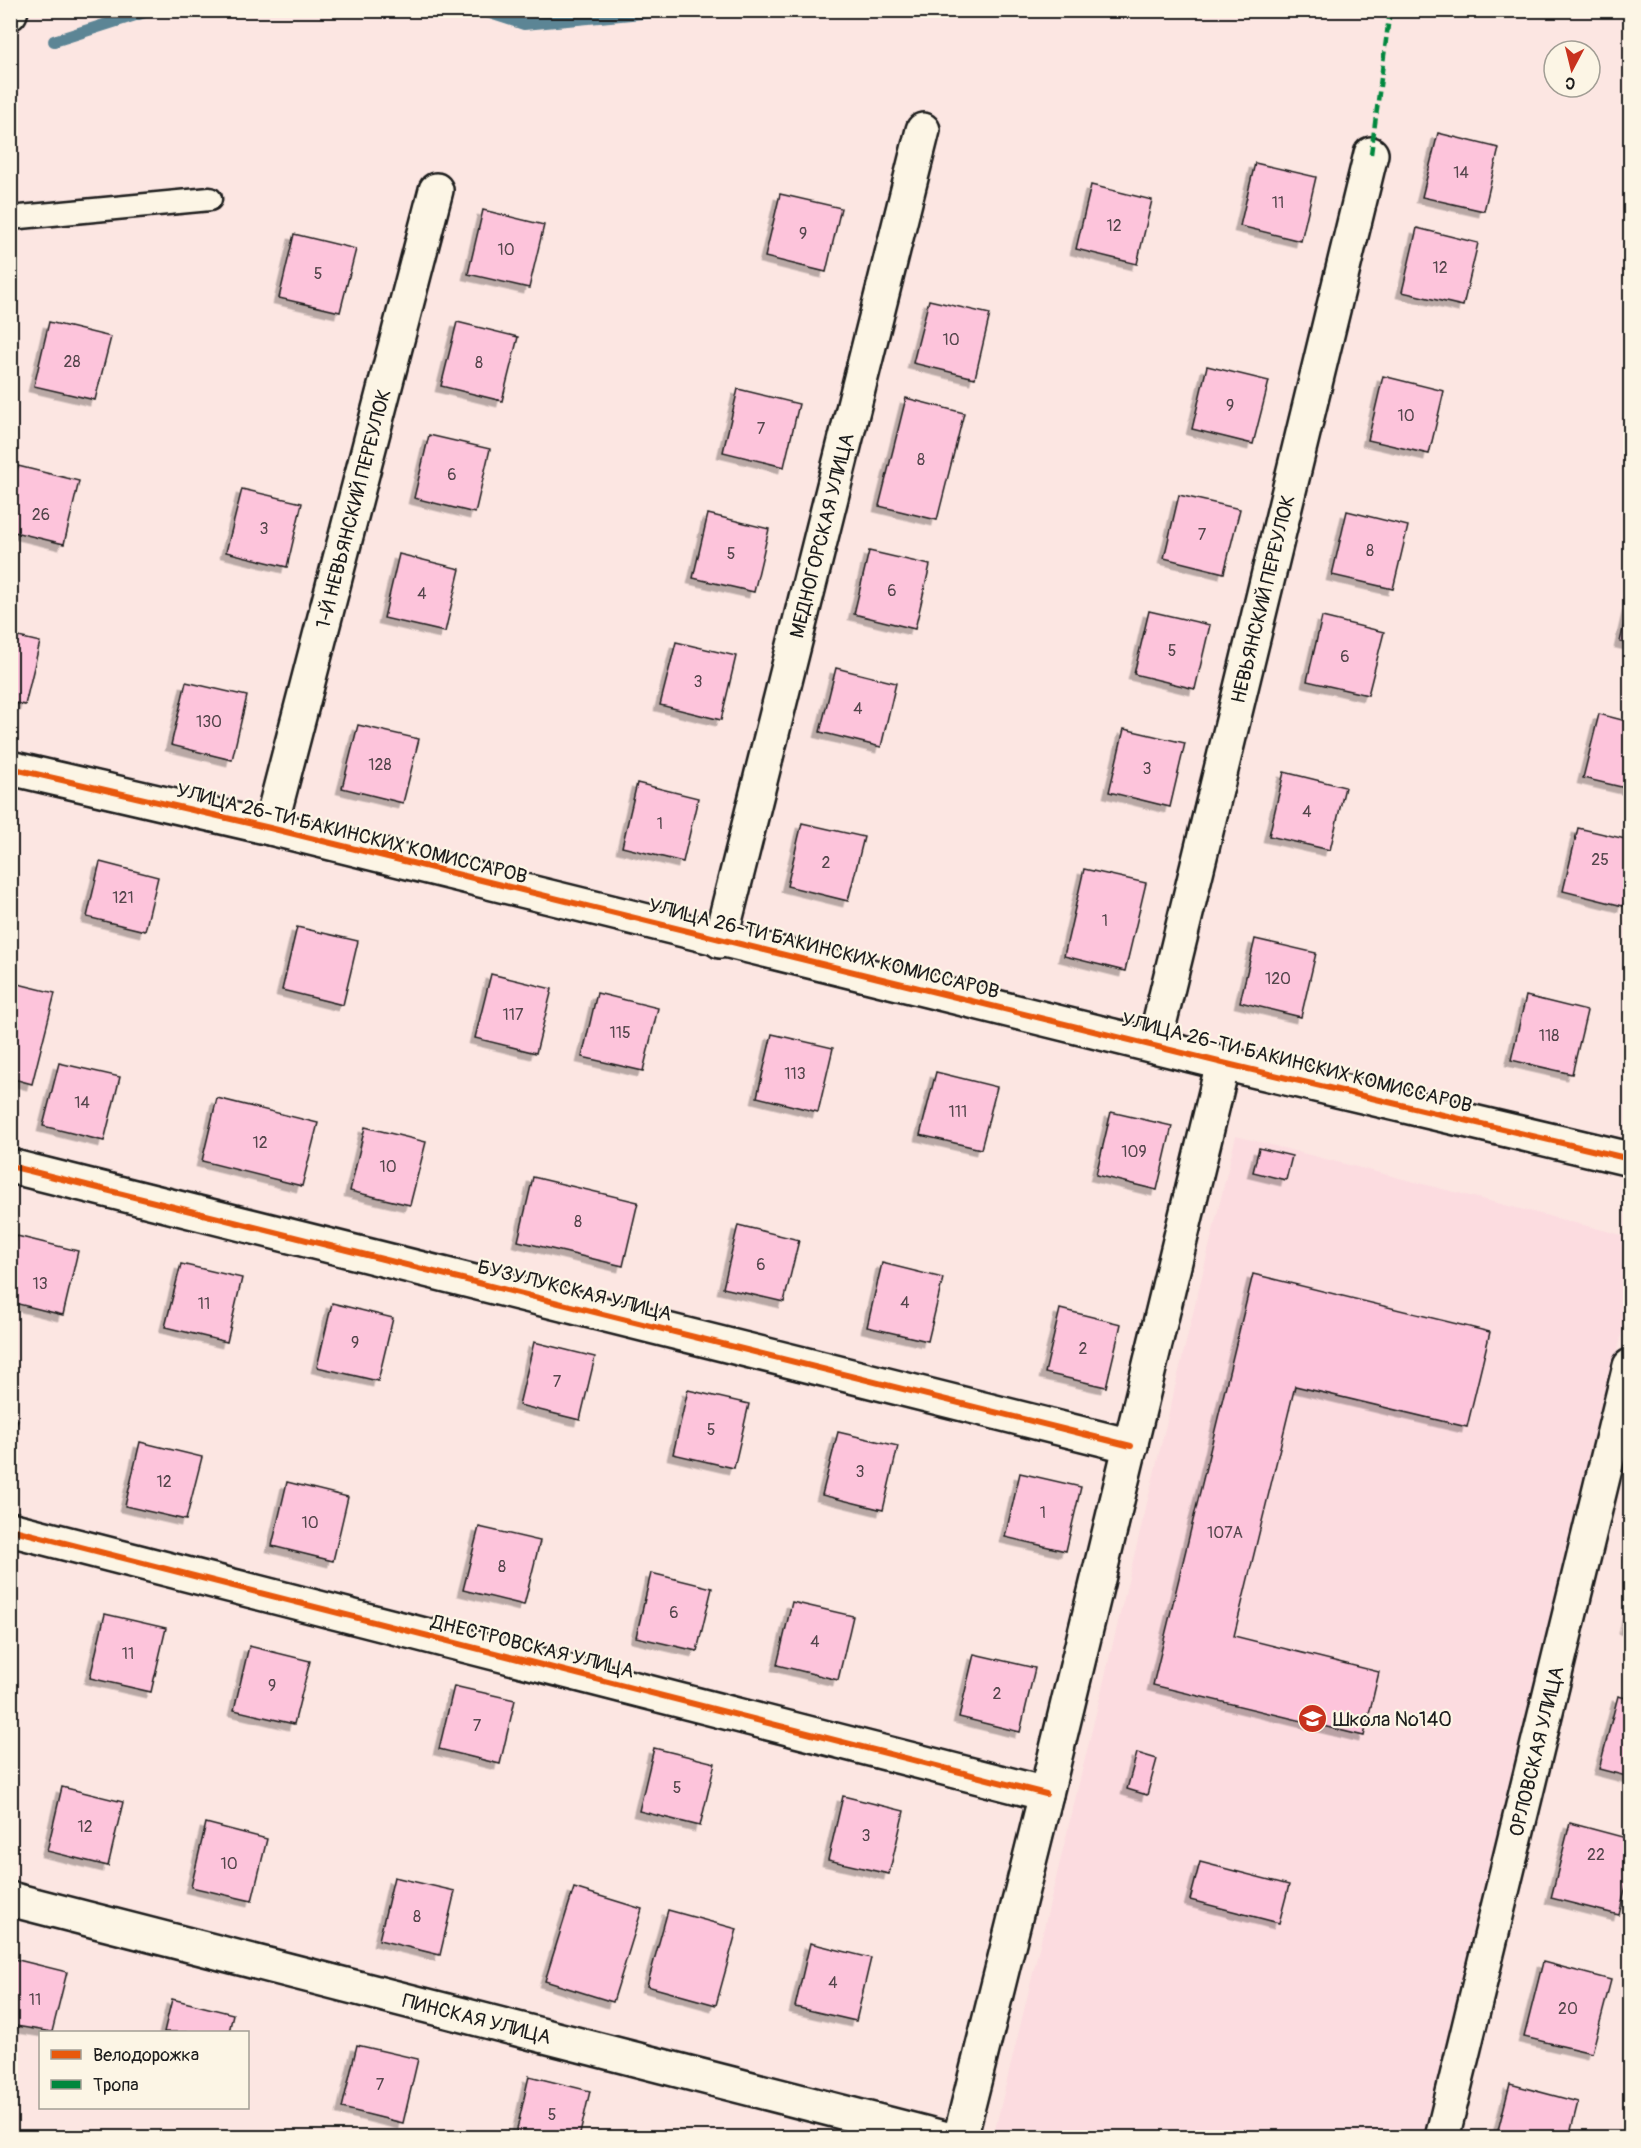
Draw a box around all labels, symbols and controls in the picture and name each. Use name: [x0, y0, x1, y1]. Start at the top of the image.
north arrow: [1542, 39, 1602, 99]
text: С: [1564, 72, 1576, 93]
house number: 14: [1453, 163, 1469, 183]
house number: 11: [1272, 193, 1284, 213]
house number: 12: [1106, 216, 1122, 236]
house number: 9: [799, 224, 807, 244]
house number: 10: [497, 240, 515, 260]
house number: 12: [1432, 258, 1448, 278]
house number: 5: [314, 264, 322, 284]
house number: 10: [942, 330, 960, 350]
house number: 28: [63, 352, 81, 372]
house number: 8: [475, 353, 483, 373]
street label: 1-Й НЕВЬЯНСКИЙ ПЕРЕУЛОК: [310, 386, 397, 631]
house number: 9: [1226, 396, 1234, 416]
house number: 10: [1397, 406, 1415, 426]
house number: 7: [757, 419, 766, 439]
street label: МЕДНОГОРСКАЯ УЛИЦА: [784, 431, 860, 641]
house number: 8: [917, 450, 925, 470]
house number: 6: [447, 465, 457, 485]
street label: НЕВЬЯНСКИЙ ПЕРЕУЛОК: [1226, 492, 1301, 706]
house number: 26: [32, 505, 50, 525]
house number: 3: [260, 519, 269, 539]
house number: 7: [1198, 525, 1207, 545]
house number: 8: [1366, 541, 1374, 561]
house number: 5: [727, 544, 735, 564]
house number: 6: [887, 581, 897, 601]
house number: 4: [417, 584, 427, 604]
house number: 5: [1168, 641, 1176, 661]
house number: 6: [1340, 647, 1350, 667]
house number: 3: [694, 672, 703, 692]
house number: 4: [853, 699, 863, 719]
house number: 130: [196, 712, 222, 732]
house number: 128: [368, 755, 392, 775]
house number: 3: [1143, 759, 1152, 779]
street label: УЛИЦА 26-ТИ БАКИНСКИХ КОМИССАРОВ: [174, 778, 530, 889]
house number: 4: [1302, 802, 1312, 822]
house number: 1: [657, 814, 663, 834]
house number: 25: [1591, 850, 1609, 870]
house number: 2: [822, 853, 831, 873]
house number: 121: [112, 888, 134, 908]
street label: УЛИЦА 26-ТИ БАКИНСКИХ КОМИССАРОВ: [646, 893, 1002, 1004]
house number: 1: [1102, 911, 1108, 931]
house number: 120: [1265, 969, 1291, 989]
house number: 117: [503, 1005, 524, 1025]
street label: УЛИЦА 26-ТИ БАКИНСКИХ КОМИССАРОВ: [1119, 1007, 1475, 1118]
house number: 115: [609, 1023, 631, 1043]
house number: 118: [1539, 1026, 1559, 1046]
house number: 113: [784, 1064, 806, 1084]
house number: 14: [74, 1093, 90, 1113]
house number: 111: [949, 1102, 967, 1122]
house number: 12: [252, 1133, 268, 1153]
house number: 109: [1121, 1142, 1147, 1162]
house number: 10: [379, 1157, 397, 1177]
house number: 8: [574, 1212, 582, 1232]
street label: БУЗУЛУКСКАЯ УЛИЦА: [475, 1254, 675, 1327]
house number: 6: [756, 1255, 766, 1275]
house number: 13: [32, 1274, 48, 1294]
house number: 4: [900, 1293, 910, 1313]
house number: 11: [198, 1294, 210, 1314]
house number: 9: [351, 1333, 359, 1353]
house number: 2: [1079, 1339, 1088, 1359]
house number: 7: [553, 1372, 562, 1392]
house number: 5: [707, 1420, 715, 1440]
house number: 3: [856, 1462, 865, 1482]
house number: 12: [156, 1472, 172, 1492]
house number: 1: [1040, 1503, 1046, 1523]
house number: 10: [301, 1513, 319, 1533]
house number: 107А: [1207, 1523, 1243, 1543]
house number: 8: [498, 1557, 506, 1577]
house number: 6: [669, 1603, 679, 1623]
street label: ДНЕСТРОВСКАЯ УЛИЦА: [428, 1609, 637, 1684]
house number: 4: [810, 1632, 820, 1652]
house number: 11: [122, 1644, 134, 1664]
street label: ОРЛОВСКАЯ УЛИЦА: [1504, 1664, 1569, 1839]
house number: 9: [268, 1676, 276, 1696]
house number: 2: [993, 1684, 1002, 1704]
school or university icon: Школа №140: [1296, 1703, 1328, 1735]
place label: Школа №140: [1333, 1707, 1452, 1732]
house number: 7: [473, 1716, 482, 1736]
house number: 5: [673, 1778, 681, 1798]
house number: 12: [77, 1817, 93, 1837]
house number: 3: [862, 1826, 871, 1846]
house number: 22: [1587, 1845, 1605, 1865]
house number: 10: [220, 1854, 238, 1874]
house number: 8: [413, 1907, 421, 1927]
house number: 4: [828, 1973, 838, 1993]
street label: ПИНСКАЯ УЛИЦА: [400, 1988, 554, 2050]
house number: 11: [29, 1990, 41, 2010]
house number: 20: [1558, 1999, 1578, 2019]
legend: [39, 2031, 249, 2109]
text: Велодорожка: [93, 2044, 199, 2067]
text: Тропа: [93, 2074, 139, 2097]
house number: 7: [376, 2075, 385, 2095]
house number: 5: [548, 2105, 556, 2125]

